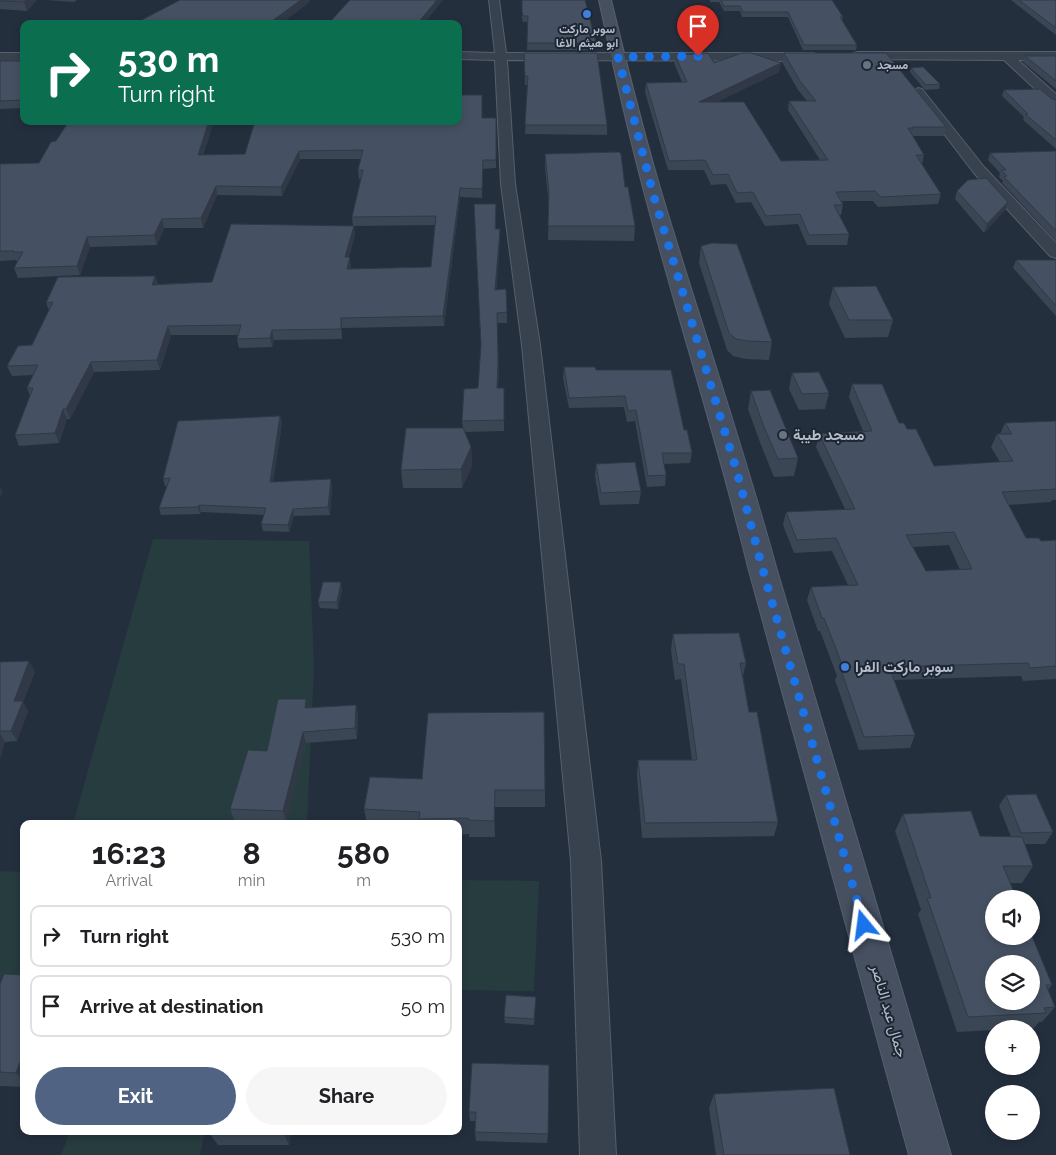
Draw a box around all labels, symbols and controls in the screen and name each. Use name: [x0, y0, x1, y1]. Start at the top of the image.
pin: [677, 5, 719, 56]
marker: سوبر ماركت ابو هيثم الاغا: [581, 8, 593, 20]
icon: arrive: [684, 12, 712, 40]
place label: سوبر ماركت ابو هيثم الاغا: [556, 22, 618, 51]
text: 530 m: [118, 39, 219, 80]
icon: right: [35, 40, 100, 105]
place label: مسجد: [877, 58, 909, 72]
marker: مسجد: [861, 59, 873, 71]
text: Turn right: [118, 81, 215, 107]
place label: مسجد طيبة: [793, 426, 864, 444]
marker: مسجد طيبة: [777, 429, 789, 441]
place label: سوبر ماركت الفرا: [855, 658, 953, 676]
marker: سوبر ماركت الفرا: [839, 661, 851, 673]
text: 16:23: [92, 836, 166, 871]
text: 8: [242, 836, 261, 871]
text: 580: [337, 836, 390, 871]
text: Arrival: [105, 871, 152, 890]
text: min: [238, 871, 265, 890]
text: m: [356, 871, 371, 890]
map controls: [985, 890, 1040, 1140]
button: sound: [985, 890, 1040, 945]
position arrow: [837, 898, 889, 950]
icon: right: [37, 922, 65, 950]
text: Turn right: [80, 925, 169, 947]
text: 530 m: [391, 925, 445, 947]
button: layers: [985, 955, 1040, 1010]
street label: جمال عبد الناصر: [867, 961, 911, 1060]
icon: arrive: [37, 992, 65, 1020]
text: Arrive at destination: [80, 995, 264, 1017]
text: 50 m: [401, 995, 445, 1017]
button: +: [985, 1020, 1040, 1075]
button: Exit: [35, 1067, 236, 1125]
button: Share: [246, 1067, 447, 1125]
button: −: [985, 1085, 1040, 1140]

